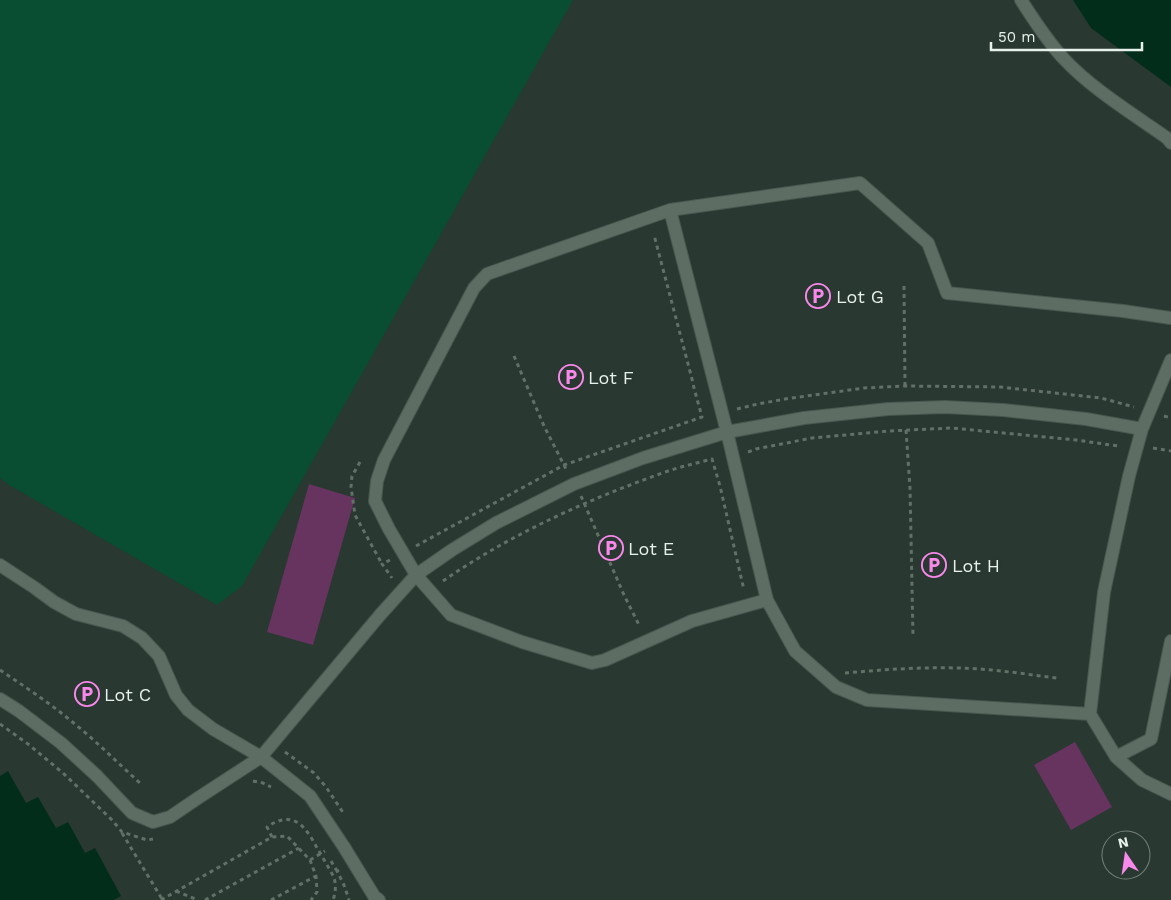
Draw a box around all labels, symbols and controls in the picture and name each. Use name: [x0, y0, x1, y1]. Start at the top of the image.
scale bar: [991, 20, 1142, 52]
text: 50 m: [998, 28, 1035, 46]
parking icon: Lot G: [805, 283, 831, 309]
place label: Lot G: [836, 286, 884, 307]
parking icon: Lot F: [558, 364, 584, 390]
place label: Lot F: [588, 367, 634, 388]
parking icon: Lot E: [598, 535, 624, 561]
place label: Lot E: [628, 538, 674, 559]
parking icon: Lot H: [921, 552, 947, 578]
place label: Lot H: [952, 555, 1000, 576]
parking icon: Lot C: [74, 681, 100, 707]
place label: Lot C: [104, 684, 151, 705]
north arrow: [1101, 830, 1151, 880]
text: N: [1116, 833, 1130, 851]

